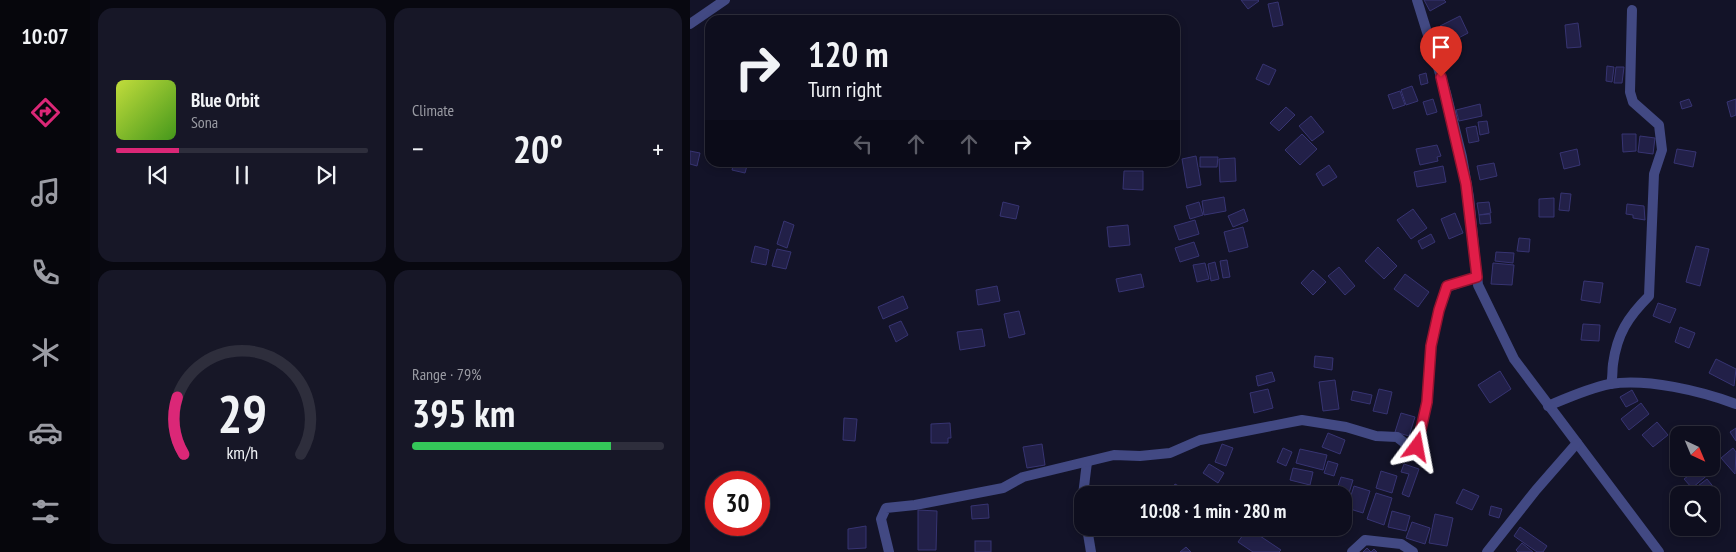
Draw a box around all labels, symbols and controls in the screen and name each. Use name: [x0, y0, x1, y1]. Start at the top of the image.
text: 10:07: [21, 22, 69, 50]
pin: [1420, 26, 1462, 77]
text: 120 m: [808, 31, 889, 77]
icon: arrive: [1427, 33, 1455, 61]
icon: right: [725, 35, 790, 100]
text: Turn right: [808, 75, 882, 103]
text: Blue Orbit: [191, 88, 260, 112]
icon: directions: [28, 95, 63, 130]
text: Climate: [412, 100, 454, 120]
text: Sona: [191, 112, 218, 132]
text: 20°: [513, 124, 563, 173]
text: −: [412, 130, 424, 167]
text: +: [652, 130, 664, 167]
icon: left: [849, 130, 877, 158]
icon: ahead: [902, 130, 930, 158]
icon: ahead: [955, 130, 983, 158]
icon: right: [1008, 130, 1036, 158]
icon: previous: [144, 161, 172, 189]
icon: pause: [228, 161, 256, 189]
icon: next: [312, 161, 340, 189]
icon: music: [28, 175, 63, 210]
icon: phone: [28, 255, 63, 290]
icon: climate: [28, 335, 63, 370]
text: Range · 79%: [412, 364, 481, 384]
text: 29: [217, 380, 267, 447]
text: 395 km: [412, 388, 515, 437]
icon: car: [28, 415, 63, 450]
position arrow: [1390, 420, 1442, 472]
north arrow: [1670, 426, 1720, 476]
map controls: [1670, 426, 1720, 536]
text: km/h: [226, 441, 258, 464]
speed limit sign: 30: [705, 471, 770, 536]
button: search: [1670, 486, 1720, 536]
icon: filters: [28, 494, 63, 529]
text: 10:08 · 1 min · 280 m: [1140, 499, 1286, 523]

